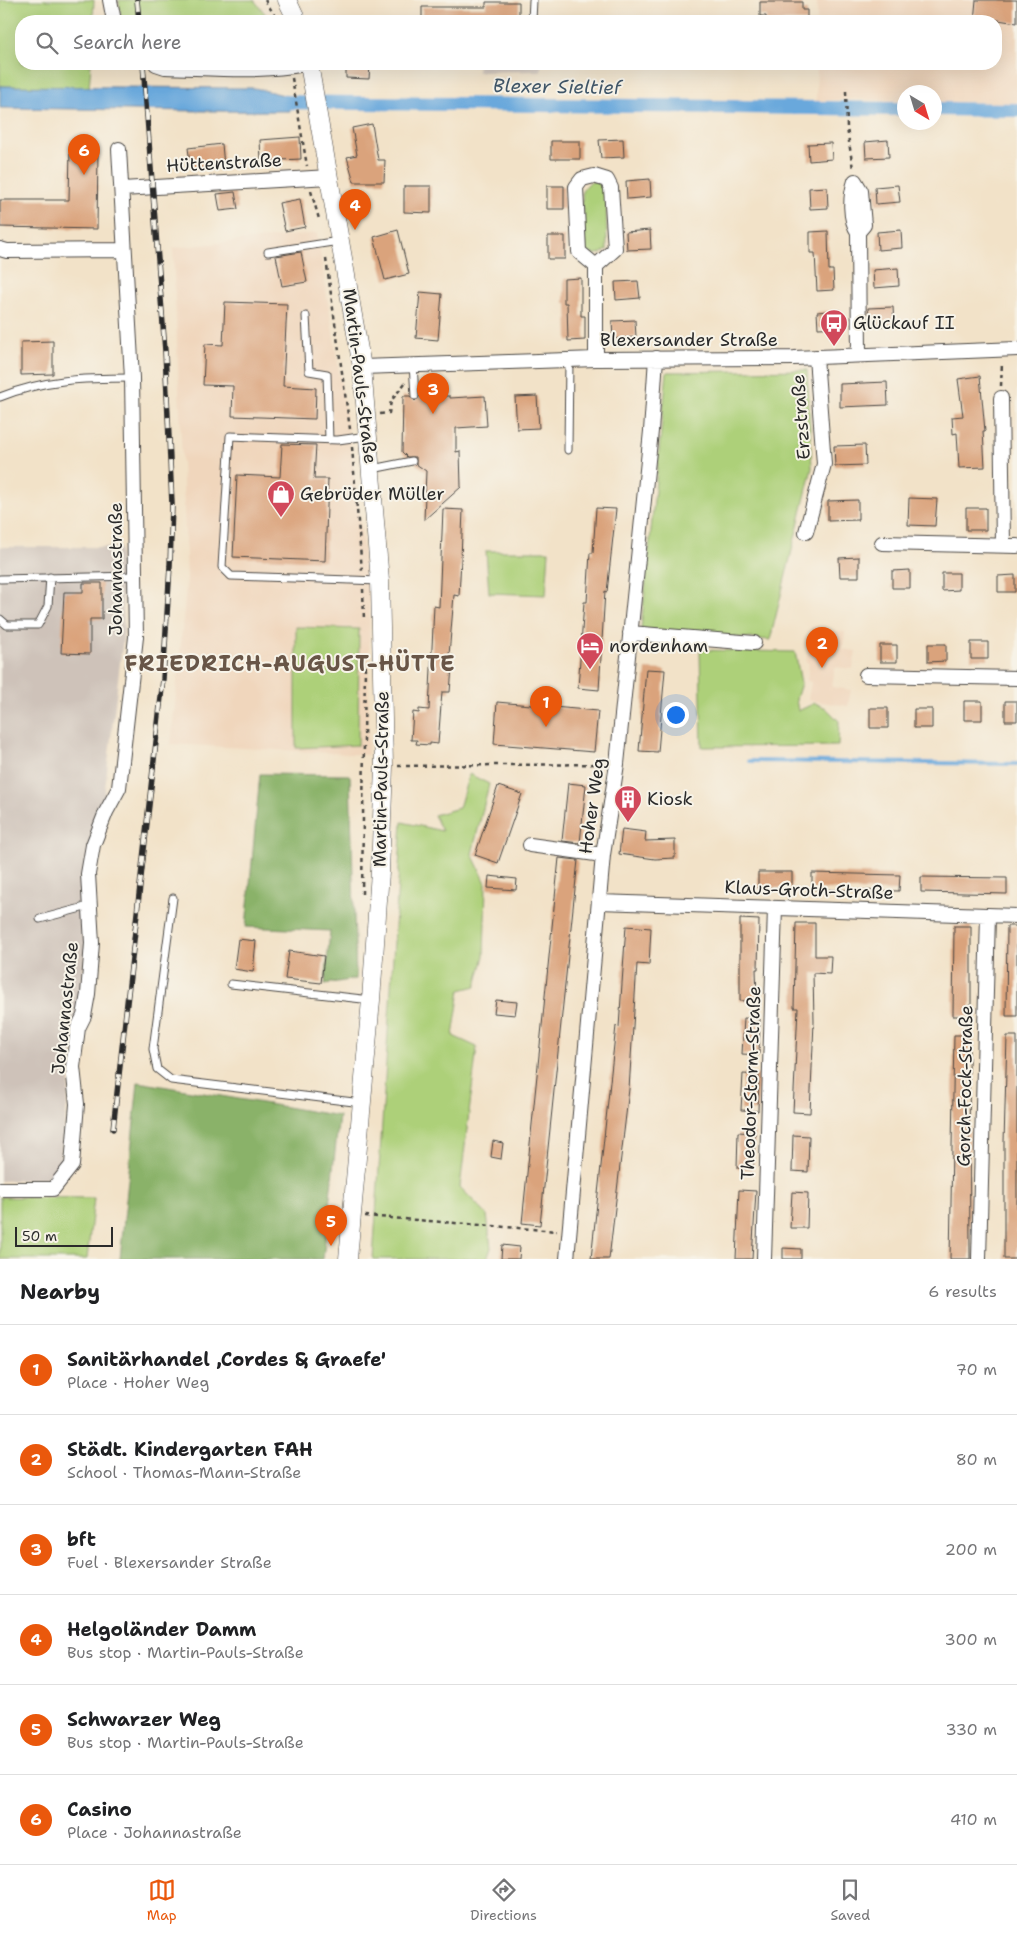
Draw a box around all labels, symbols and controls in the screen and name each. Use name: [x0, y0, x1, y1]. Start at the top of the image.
search box: [15, 15, 1002, 70]
icon: search: [33, 29, 61, 57]
text: Search here: [73, 30, 182, 55]
water label: Blexer Sieltief: [493, 73, 624, 100]
north arrow: [897, 85, 942, 130]
pin: 6: [68, 134, 100, 175]
street label: Hüttenstraße: [165, 148, 283, 178]
pin: 4: [339, 189, 371, 230]
street label: Martin-Pauls-Straße: [337, 287, 383, 465]
bus stop icon: Glückauf II: [819, 308, 849, 347]
place label: Glückauf II: [853, 311, 955, 335]
street label: Blexersander Straße: [600, 328, 778, 352]
pin: 3: [417, 373, 449, 414]
street label: Erzstraße: [786, 373, 816, 461]
shop icon: Gebrüder Müller: [266, 479, 296, 518]
place label: Gebrüder Müller: [300, 482, 445, 506]
street label: Johannastraße: [104, 502, 128, 636]
pin: 2: [806, 627, 838, 668]
hotel icon: nordenham: [575, 631, 605, 670]
place label: nordenham: [609, 634, 708, 658]
district label: FRIEDRICH-AUGUST-HÜTTE: [124, 649, 456, 678]
pin: 1: [530, 686, 562, 727]
street label: Martin-Pauls-Straße: [367, 691, 395, 867]
your location: [663, 702, 689, 728]
street label: Hoher Weg: [573, 756, 611, 856]
building icon: Kiosk: [613, 784, 643, 823]
place label: Kiosk: [647, 787, 693, 811]
street label: Klaus-Groth-Straße: [724, 875, 894, 905]
street label: Johannastraße: [46, 940, 84, 1076]
street label: Theodor-Storm-Straße: [736, 985, 766, 1181]
street label: Gorch-Fock-Straße: [952, 1005, 978, 1167]
pin: 5: [315, 1205, 347, 1246]
scale bar: [15, 1224, 112, 1247]
text: 50 m: [22, 1227, 57, 1245]
text: Nearby: [20, 1278, 100, 1306]
text: 6 results: [928, 1281, 997, 1302]
text: Sanitärhandel ,Cordes & Graefe': [67, 1347, 386, 1372]
text: 1: [32, 1359, 40, 1380]
text: 70 m: [956, 1359, 997, 1380]
text: Place · Hoher Weg: [67, 1372, 209, 1393]
text: Städt. Kindergarten FAH: [67, 1437, 313, 1462]
text: 2: [30, 1449, 42, 1470]
text: 80 m: [956, 1449, 997, 1470]
text: School · Thomas-Mann-Straße: [67, 1462, 301, 1483]
text: bft: [67, 1527, 96, 1552]
text: 3: [30, 1539, 42, 1560]
text: 200 m: [945, 1539, 997, 1560]
text: Fuel · Blexersander Straße: [67, 1552, 272, 1573]
text: Helgoländer Damm: [67, 1617, 256, 1642]
text: 4: [30, 1629, 42, 1650]
text: 300 m: [945, 1629, 997, 1650]
text: Bus stop · Martin-Pauls-Straße: [67, 1642, 304, 1663]
text: Schwarzer Weg: [67, 1707, 221, 1732]
text: 5: [31, 1719, 41, 1740]
text: 330 m: [945, 1719, 997, 1740]
text: Bus stop · Martin-Pauls-Straße: [67, 1732, 304, 1753]
text: Casino: [67, 1797, 132, 1822]
text: 6: [30, 1809, 42, 1830]
text: 410 m: [950, 1809, 997, 1830]
text: Place · Johannastraße: [67, 1822, 242, 1843]
tab: Map: [147, 1876, 177, 1924]
tab: Directions: [470, 1876, 537, 1924]
tab: Saved: [831, 1876, 870, 1924]

